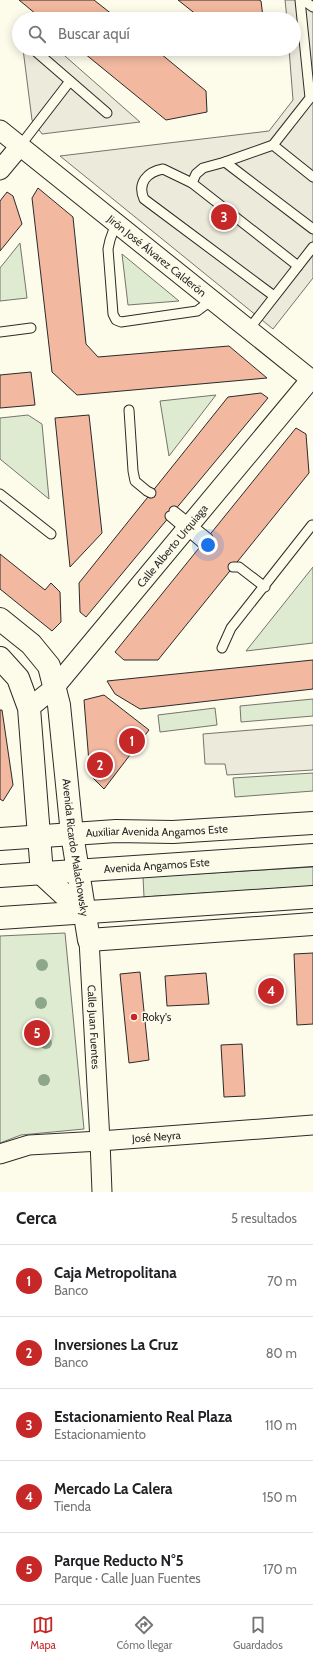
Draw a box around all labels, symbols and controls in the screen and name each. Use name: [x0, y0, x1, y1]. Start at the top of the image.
search box: [12, 12, 301, 56]
icon: search: [26, 23, 48, 45]
text: Buscar aquí: [58, 25, 130, 43]
pin: 3: [211, 202, 237, 232]
street label: Jirón José Álvarez Calderón: [104, 211, 209, 300]
street label: Calle Alberto Urquiaga: [134, 501, 211, 590]
your location: [198, 535, 218, 555]
pin: 1: [119, 726, 145, 756]
pin: 2: [87, 750, 113, 780]
street label: Avenida Ricardo Malachowsky: [59, 778, 92, 918]
street label: Auxiliar Avenida Angamos Este: [85, 821, 229, 840]
street label: Avenida Angamos Este: [103, 855, 210, 876]
pin: 4: [258, 976, 284, 1006]
street label: Calle Juan Fuentes: [84, 984, 103, 1070]
place label: Roky's: [142, 1010, 172, 1024]
marker: Roky's: [129, 1012, 139, 1022]
pin: 5: [24, 1018, 50, 1048]
street label: José Neyra: [130, 1128, 182, 1146]
text: Cerca: [16, 1208, 57, 1228]
text: 5 resultados: [231, 1210, 297, 1226]
text: Caja Metropolitana: [54, 1264, 177, 1282]
text: 1: [27, 1273, 31, 1289]
text: 70 m: [267, 1273, 297, 1289]
text: Banco: [54, 1282, 88, 1298]
text: Inversiones La Cruz: [54, 1336, 178, 1354]
text: 2: [26, 1345, 32, 1361]
text: 80 m: [266, 1345, 297, 1361]
text: Banco: [54, 1354, 88, 1370]
text: Estacionamiento Real Plaza: [54, 1408, 232, 1426]
text: 3: [25, 1417, 33, 1433]
text: 110 m: [265, 1417, 297, 1433]
text: Estacionamiento: [54, 1426, 146, 1442]
text: Mercado La Calera: [54, 1480, 173, 1498]
text: 4: [25, 1489, 33, 1505]
text: 150 m: [262, 1489, 297, 1505]
text: Tienda: [54, 1498, 91, 1514]
text: Parque Reducto N°5: [54, 1552, 184, 1570]
text: 5: [26, 1561, 32, 1577]
text: 170 m: [263, 1561, 297, 1577]
text: Parque · Calle Juan Fuentes: [54, 1570, 201, 1586]
tab: Mapa: [30, 1614, 56, 1652]
tab: Cómo llegar: [116, 1614, 172, 1652]
tab: Guardados: [233, 1614, 283, 1652]

